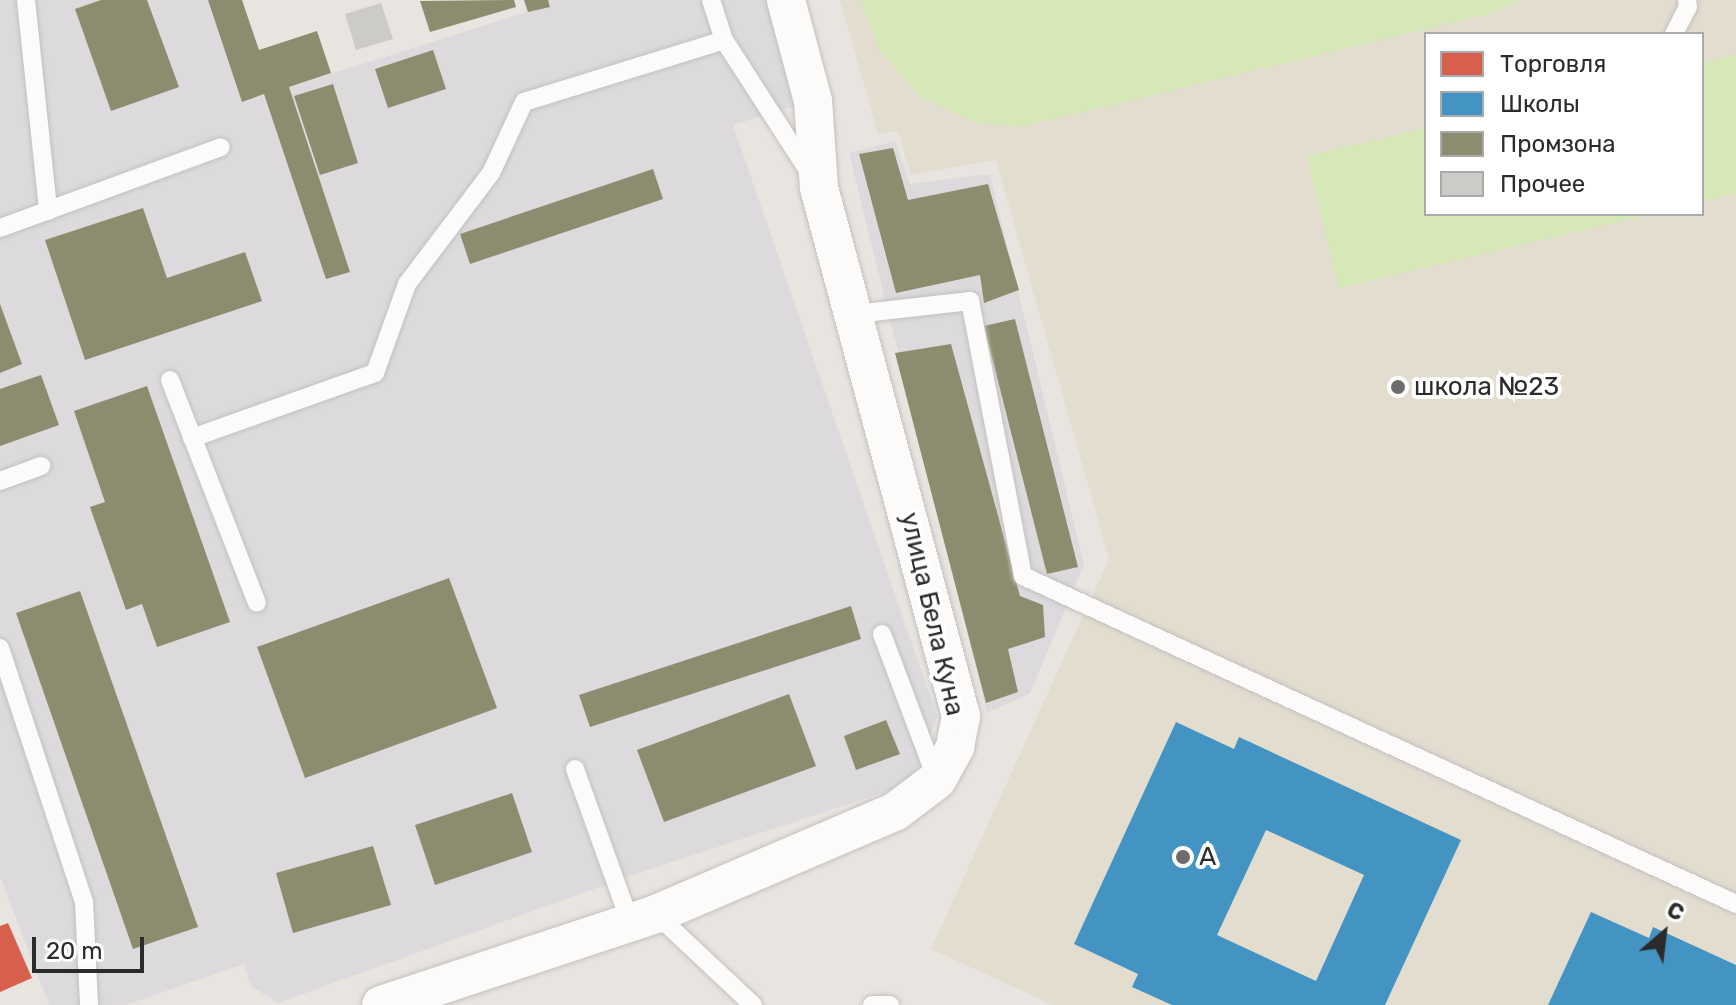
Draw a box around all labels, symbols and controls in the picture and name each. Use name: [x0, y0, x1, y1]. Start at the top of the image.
legend: [1424, 32, 1704, 216]
text: Торговля: [1500, 50, 1606, 78]
text: Школы: [1500, 90, 1580, 118]
text: Промзона: [1500, 130, 1616, 158]
text: Прочее: [1500, 170, 1585, 198]
place label: школа №23: [1414, 371, 1559, 403]
marker: школа №23: [1389, 378, 1407, 396]
street label: улица Бела Куна: [893, 509, 971, 719]
place label: А: [1199, 841, 1216, 873]
marker: А: [1174, 848, 1192, 866]
north arrow: [1624, 893, 1704, 973]
text: С: [1662, 896, 1689, 927]
scale bar: [36, 921, 148, 971]
text: 20 m: [46, 937, 103, 965]

